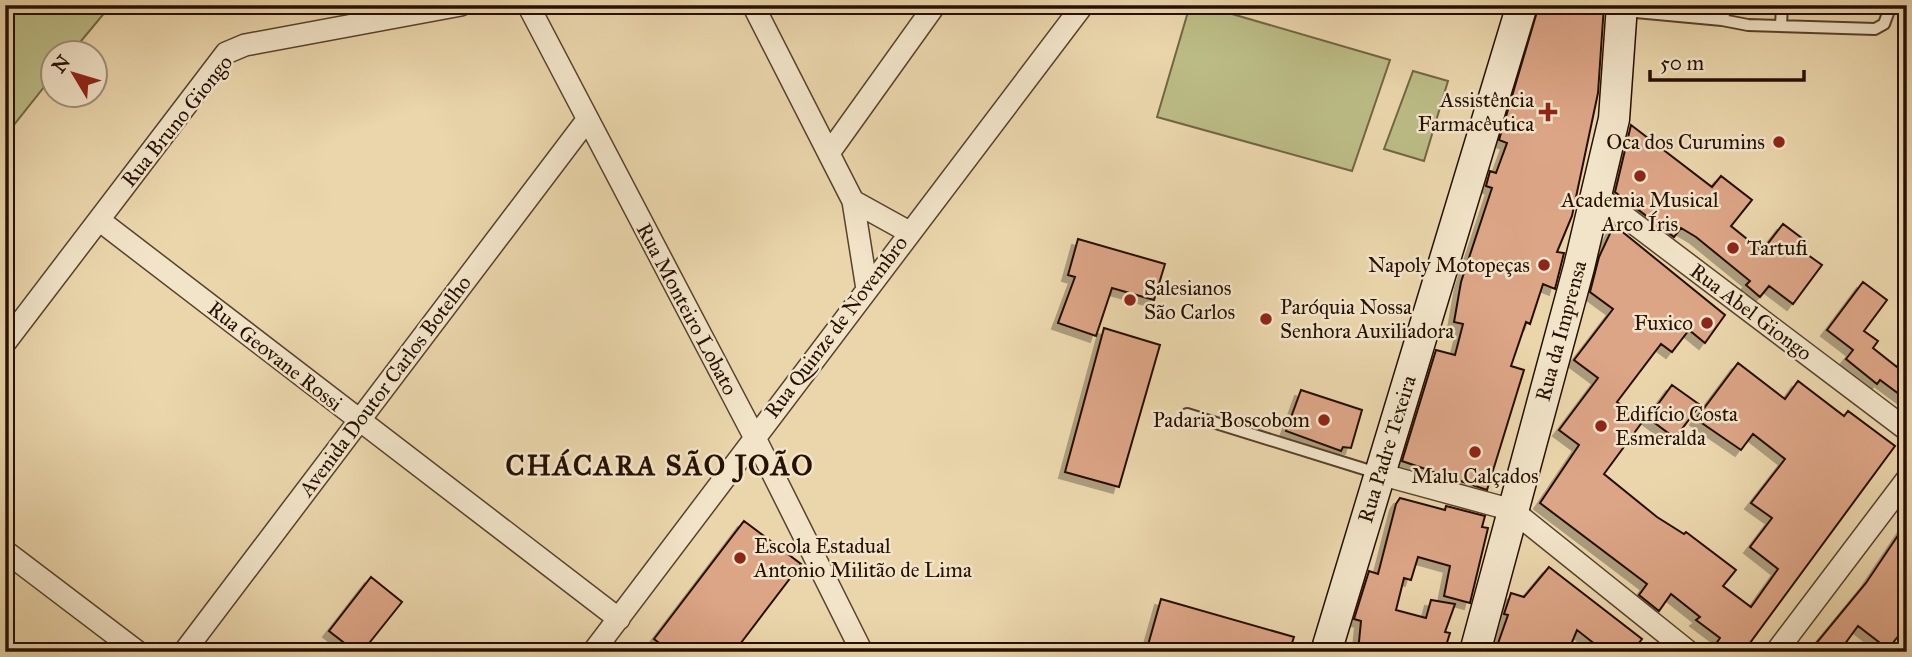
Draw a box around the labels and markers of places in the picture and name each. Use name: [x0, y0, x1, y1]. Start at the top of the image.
place label: Assistência Farmacêutica: [1418, 87, 1534, 137]
marker: Assistência Farmacêutica: [1540, 104, 1556, 120]
place label: Oca dos Curumins: [1606, 129, 1765, 155]
marker: Oca dos Curumins: [1771, 134, 1787, 150]
marker: Academia Musical Arco Íris: [1632, 168, 1648, 184]
place label: Academia Musical Arco Íris: [1560, 187, 1719, 237]
place label: Tartufi: [1747, 235, 1808, 261]
marker: Tartufi: [1725, 240, 1741, 256]
place label: Napoly Motopeças: [1368, 252, 1530, 278]
marker: Napoly Motopeças: [1536, 257, 1552, 273]
place label: Salesianos São Carlos: [1144, 275, 1235, 325]
marker: Salesianos São Carlos: [1122, 292, 1138, 308]
place label: Paróquia Nossa Senhora Auxiliadora: [1280, 294, 1454, 344]
place label: Fuxico: [1634, 310, 1693, 336]
marker: Paróquia Nossa Senhora Auxiliadora: [1258, 311, 1274, 327]
marker: Fuxico: [1699, 315, 1715, 331]
place label: Edifício Costa Esmeralda: [1615, 401, 1738, 451]
place label: Padaria Boscobom: [1153, 407, 1310, 433]
marker: Padaria Boscobom: [1316, 412, 1332, 428]
marker: Edifício Costa Esmeralda: [1593, 418, 1609, 434]
marker: Malu Calçados: [1467, 444, 1483, 460]
place label: Malu Calçados: [1411, 463, 1539, 489]
place label: Escola Estadual Antonio Militão de Lima: [753, 533, 972, 583]
marker: Escola Estadual Antonio Militão de Lima: [732, 550, 748, 566]

